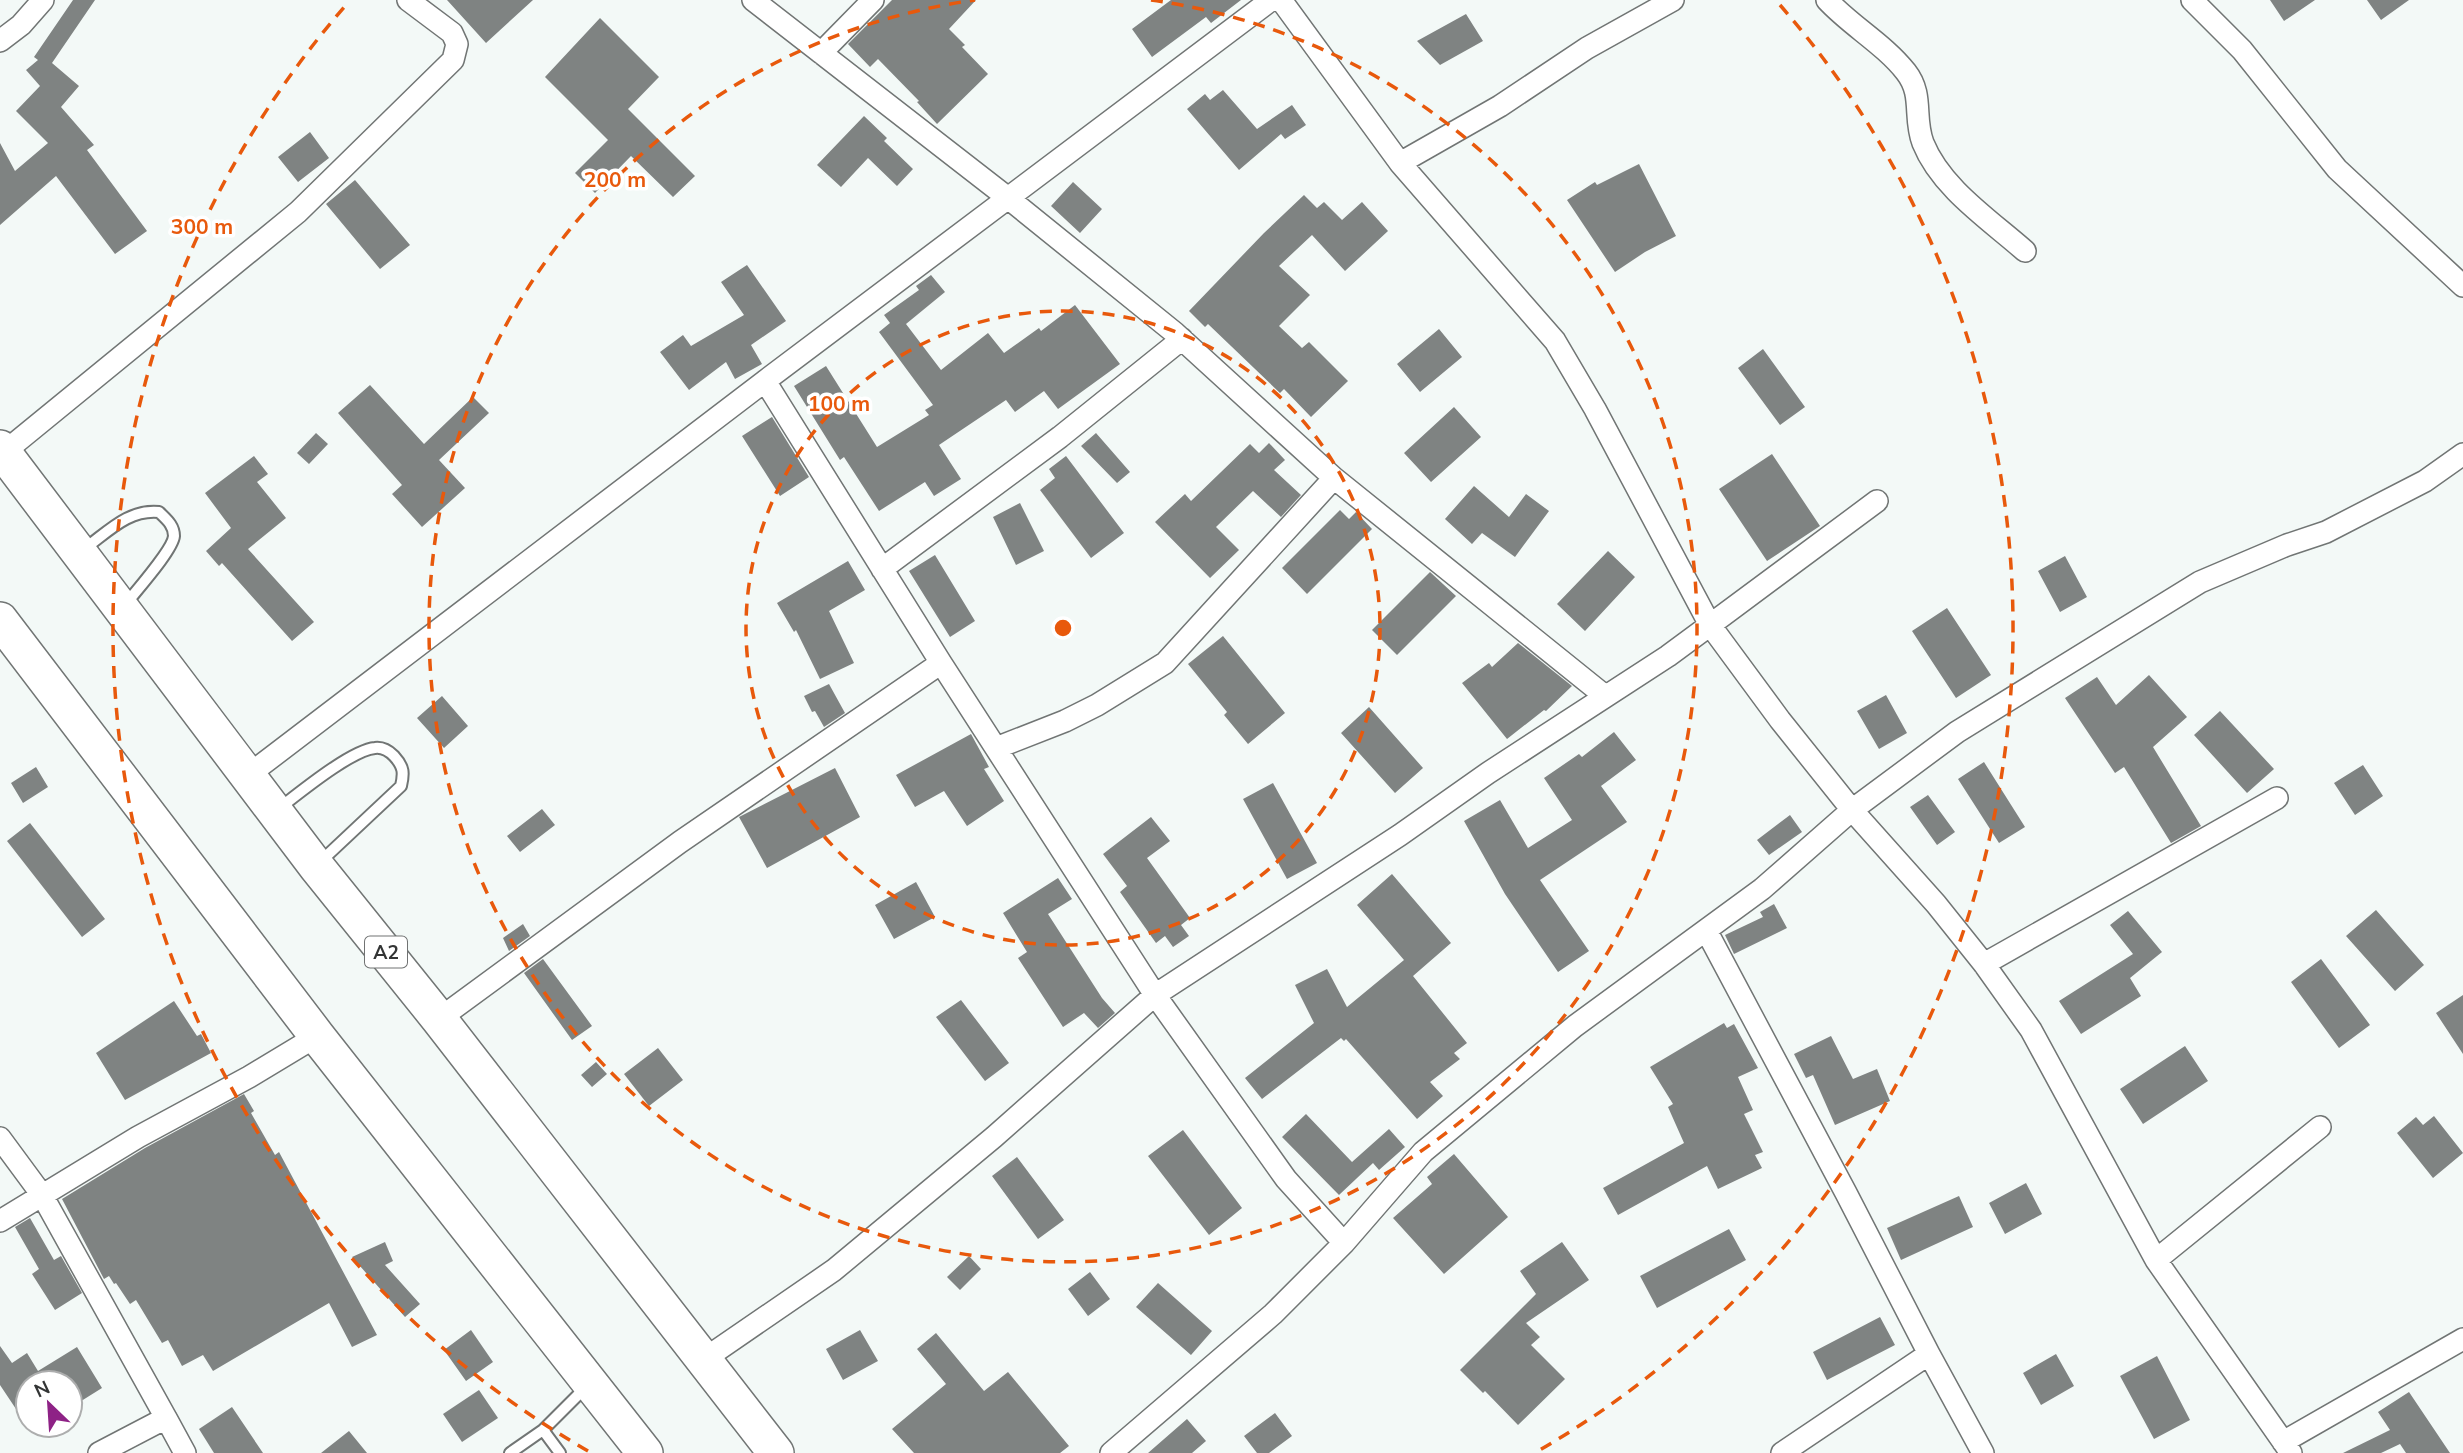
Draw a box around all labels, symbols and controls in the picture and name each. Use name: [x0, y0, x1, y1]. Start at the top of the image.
text: 200 m: [584, 166, 646, 192]
text: 300 m: [171, 213, 233, 239]
text: 100 m: [808, 390, 870, 416]
centre of rings: [1051, 616, 1075, 640]
road number: A2: [365, 936, 407, 968]
north arrow: [14, 1369, 84, 1439]
text: N: [30, 1375, 53, 1403]

